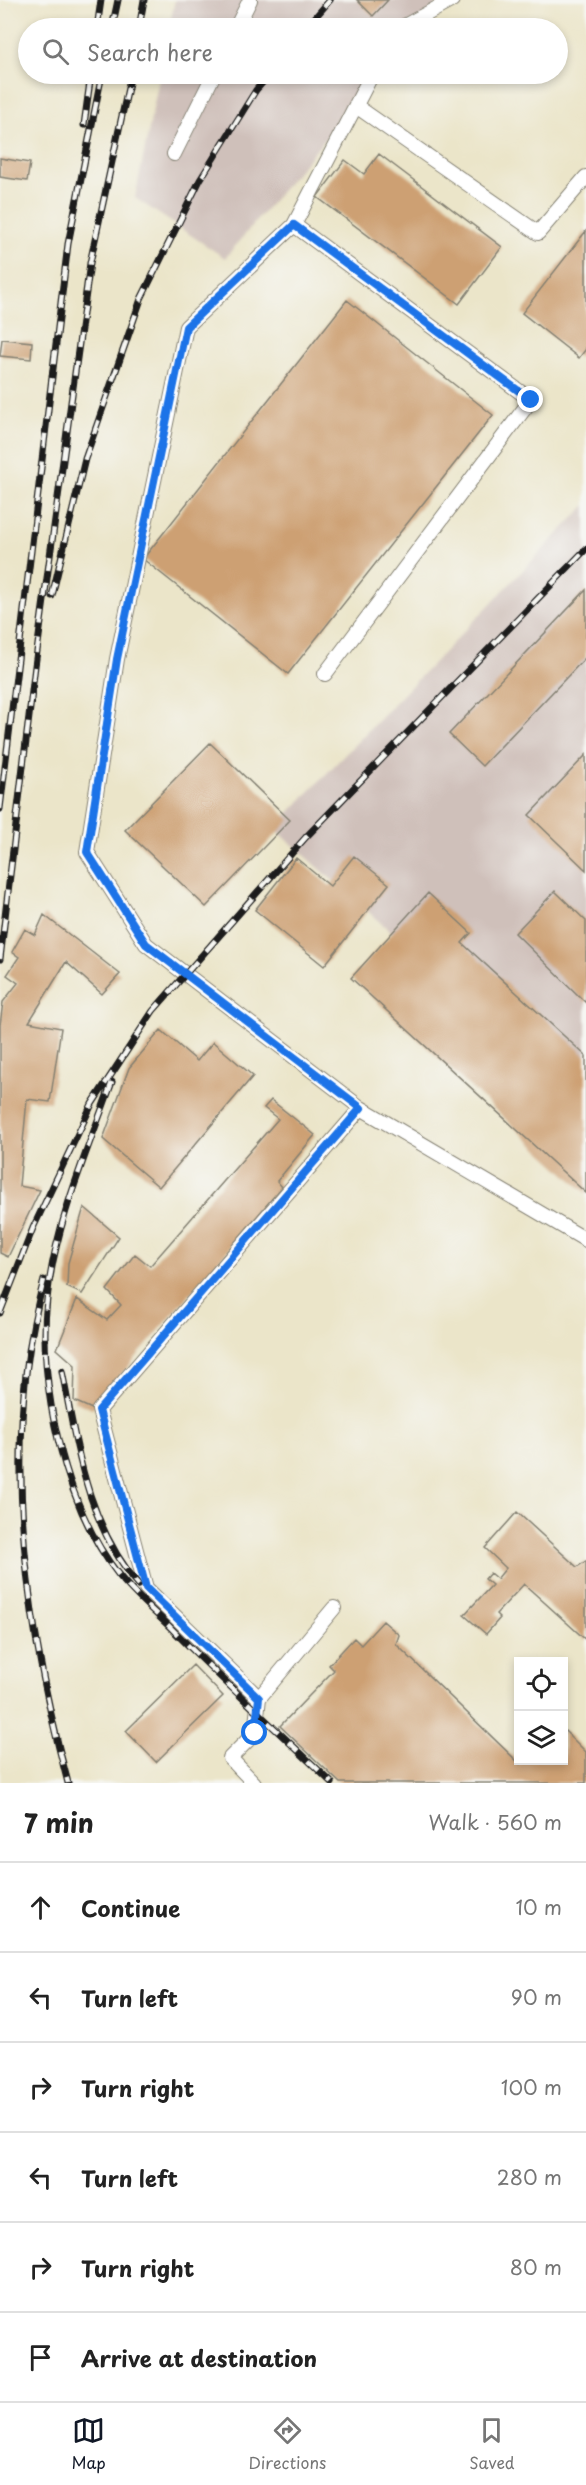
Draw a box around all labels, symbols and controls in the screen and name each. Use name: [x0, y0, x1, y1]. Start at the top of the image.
search box: [18, 18, 568, 84]
icon: search: [39, 35, 72, 68]
text: Search here: [87, 35, 213, 68]
route end: [517, 386, 543, 412]
map controls: [514, 1657, 568, 1765]
button: locate: [514, 1657, 568, 1711]
button: layers: [514, 1711, 568, 1765]
route start: [241, 1719, 267, 1745]
text: 7 min: [24, 1803, 94, 1842]
text: Walk · 560 m: [428, 1807, 562, 1837]
icon: ahead: [24, 1891, 57, 1924]
text: Continue: [81, 1891, 180, 1924]
text: 10 m: [515, 1892, 562, 1922]
icon: left: [24, 1981, 57, 2014]
text: Turn left: [81, 1981, 178, 2014]
text: 90 m: [511, 1982, 562, 2012]
icon: right: [24, 2071, 57, 2104]
text: Turn right: [81, 2071, 194, 2104]
text: 100 m: [501, 2072, 562, 2102]
icon: left: [24, 2161, 57, 2194]
text: Turn left: [81, 2161, 178, 2194]
text: 280 m: [497, 2162, 562, 2192]
icon: right: [24, 2251, 57, 2284]
text: Turn right: [81, 2251, 194, 2284]
text: 80 m: [510, 2252, 562, 2282]
icon: arrive: [24, 2341, 57, 2374]
text: Arrive at destination: [81, 2341, 317, 2374]
tab: Map: [71, 2414, 106, 2474]
tab: Directions: [248, 2414, 326, 2474]
tab: Saved: [469, 2414, 515, 2474]

